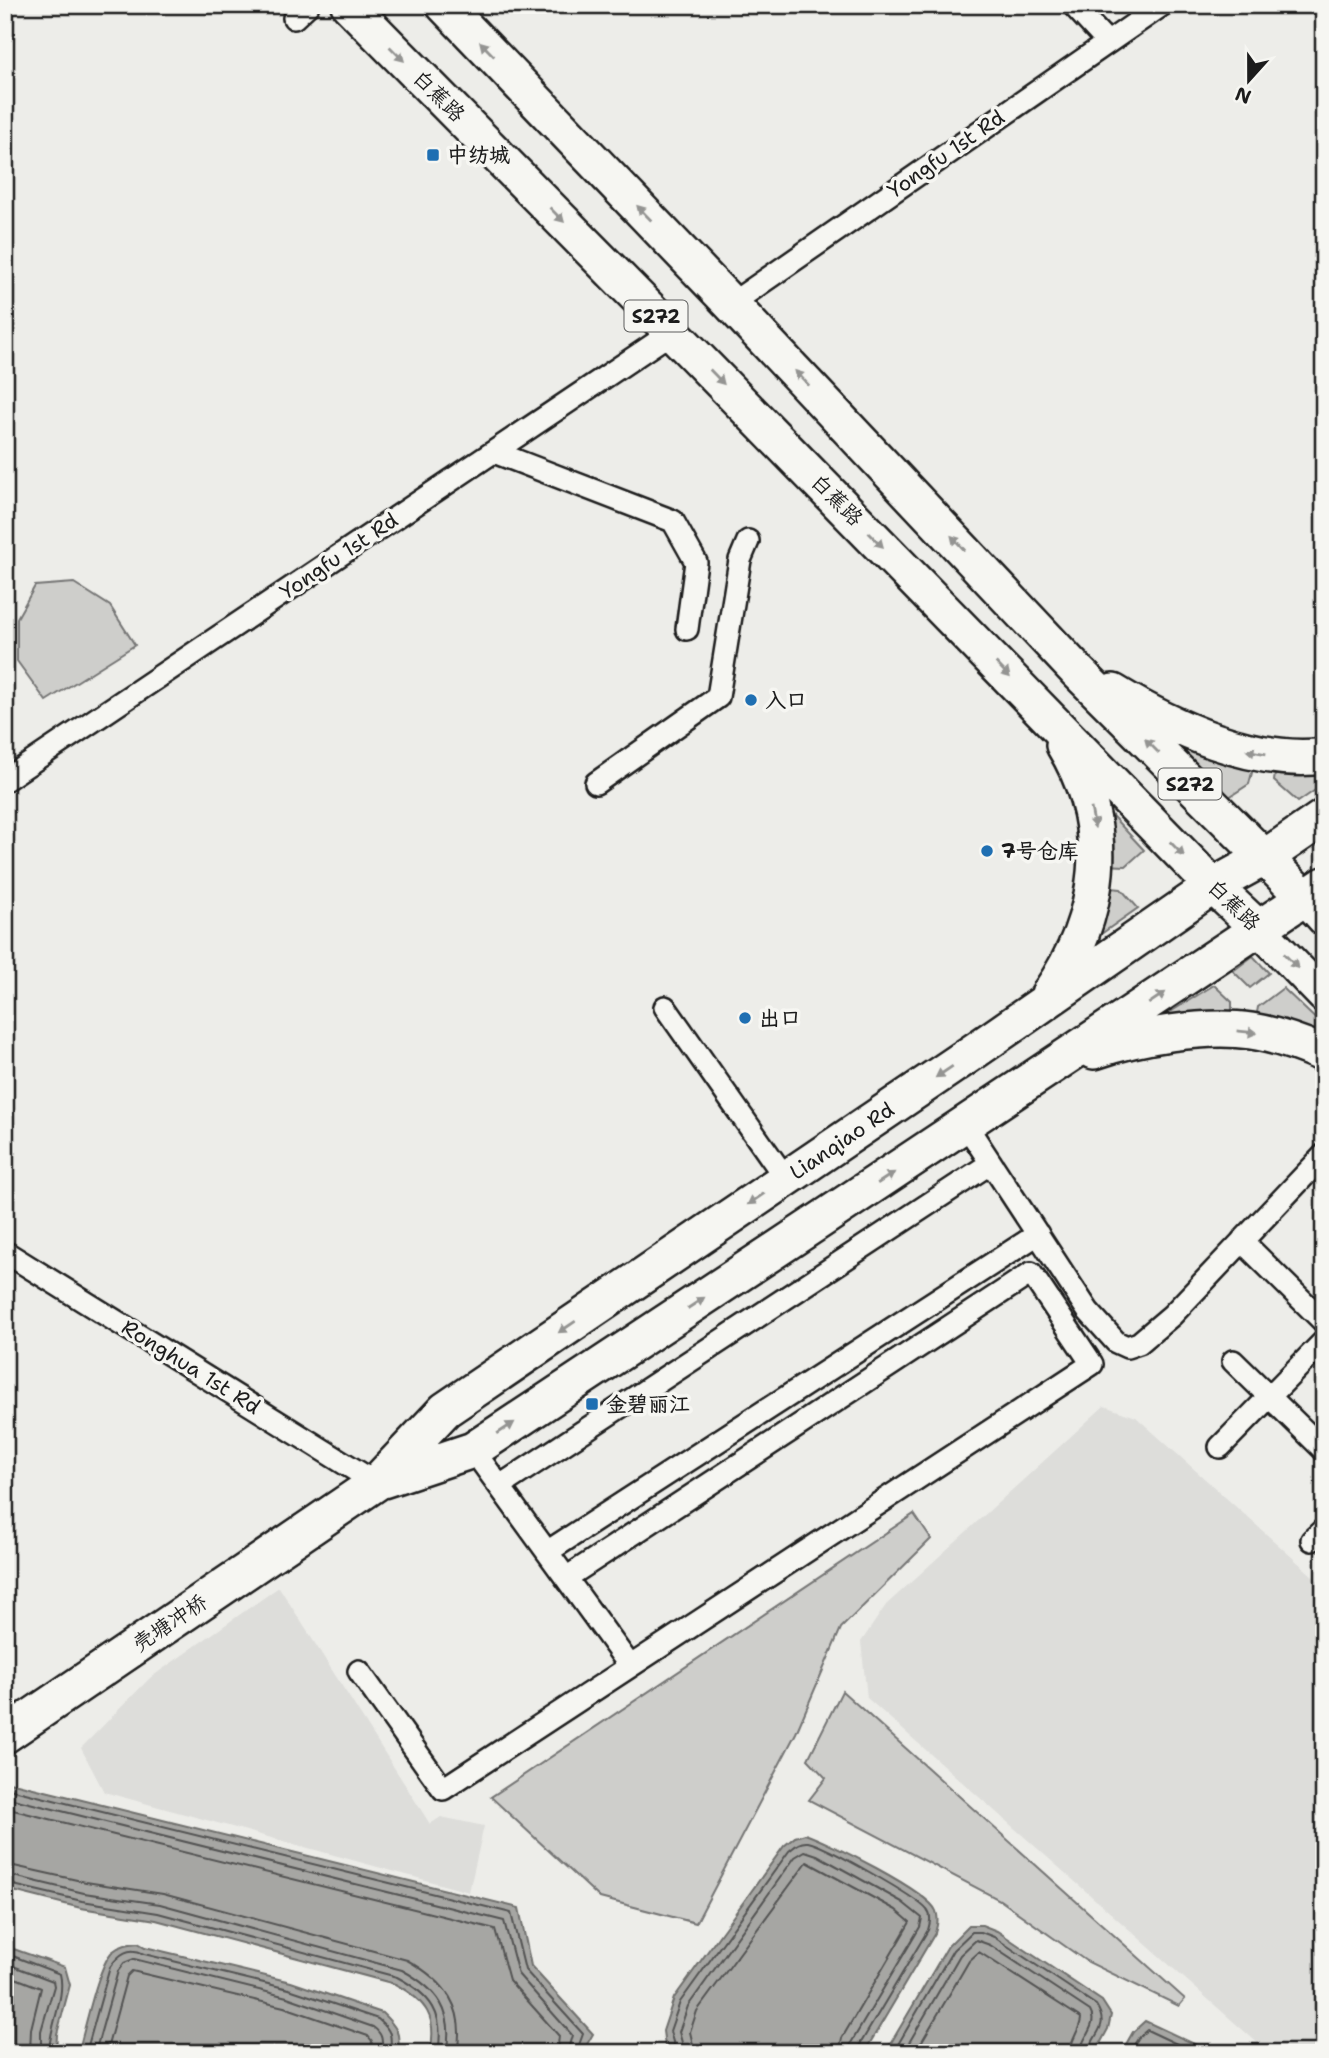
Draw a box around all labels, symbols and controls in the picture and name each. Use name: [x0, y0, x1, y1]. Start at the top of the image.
one-way arrow: [478, 41, 495, 58]
one-way arrow: [388, 45, 405, 62]
north arrow: [1214, 46, 1284, 116]
street label: 白蕉路: [407, 64, 471, 128]
text: N: [1232, 81, 1255, 110]
street label: Yongfu 1st Rd: [882, 103, 1010, 205]
place label: 中纺城: [447, 141, 510, 169]
marker: 中纺城: [425, 147, 441, 163]
one-way arrow: [637, 205, 653, 222]
one-way arrow: [548, 207, 565, 224]
road number: S272: [624, 300, 688, 332]
one-way arrow: [708, 369, 725, 386]
one-way arrow: [793, 369, 810, 386]
street label: 白蕉路: [805, 468, 869, 532]
street label: Yongfu 1st Rd: [274, 506, 404, 606]
one-way arrow: [867, 531, 884, 547]
one-way arrow: [950, 534, 967, 551]
one-way arrow: [995, 661, 1012, 678]
place label: 入口: [765, 686, 807, 714]
marker: 入口: [743, 692, 759, 708]
one-way arrow: [1144, 738, 1160, 754]
one-way arrow: [1245, 746, 1267, 757]
road number: S272: [1158, 768, 1222, 800]
one-way arrow: [1088, 807, 1099, 829]
place label: 7号仓库: [1001, 837, 1079, 865]
one-way arrow: [1169, 840, 1185, 857]
marker: 7号仓库: [979, 843, 995, 859]
street label: 白蕉路: [1202, 873, 1266, 937]
one-way arrow: [1282, 953, 1299, 969]
one-way arrow: [1148, 991, 1166, 1005]
place label: 出口: [759, 1004, 801, 1032]
marker: 出口: [737, 1010, 753, 1026]
one-way arrow: [1236, 1027, 1258, 1038]
one-way arrow: [935, 1065, 953, 1079]
street label: Lianqiao Rd: [784, 1096, 900, 1186]
one-way arrow: [876, 1171, 896, 1184]
one-way arrow: [746, 1193, 765, 1206]
one-way arrow: [687, 1296, 705, 1310]
street label: Ronghua 1st Rd: [116, 1313, 266, 1421]
one-way arrow: [558, 1320, 576, 1334]
place label: 金碧丽江: [606, 1390, 690, 1418]
marker: 金碧丽江: [584, 1396, 600, 1412]
one-way arrow: [497, 1421, 515, 1435]
street label: 壳塘冲桥: [127, 1588, 213, 1658]

